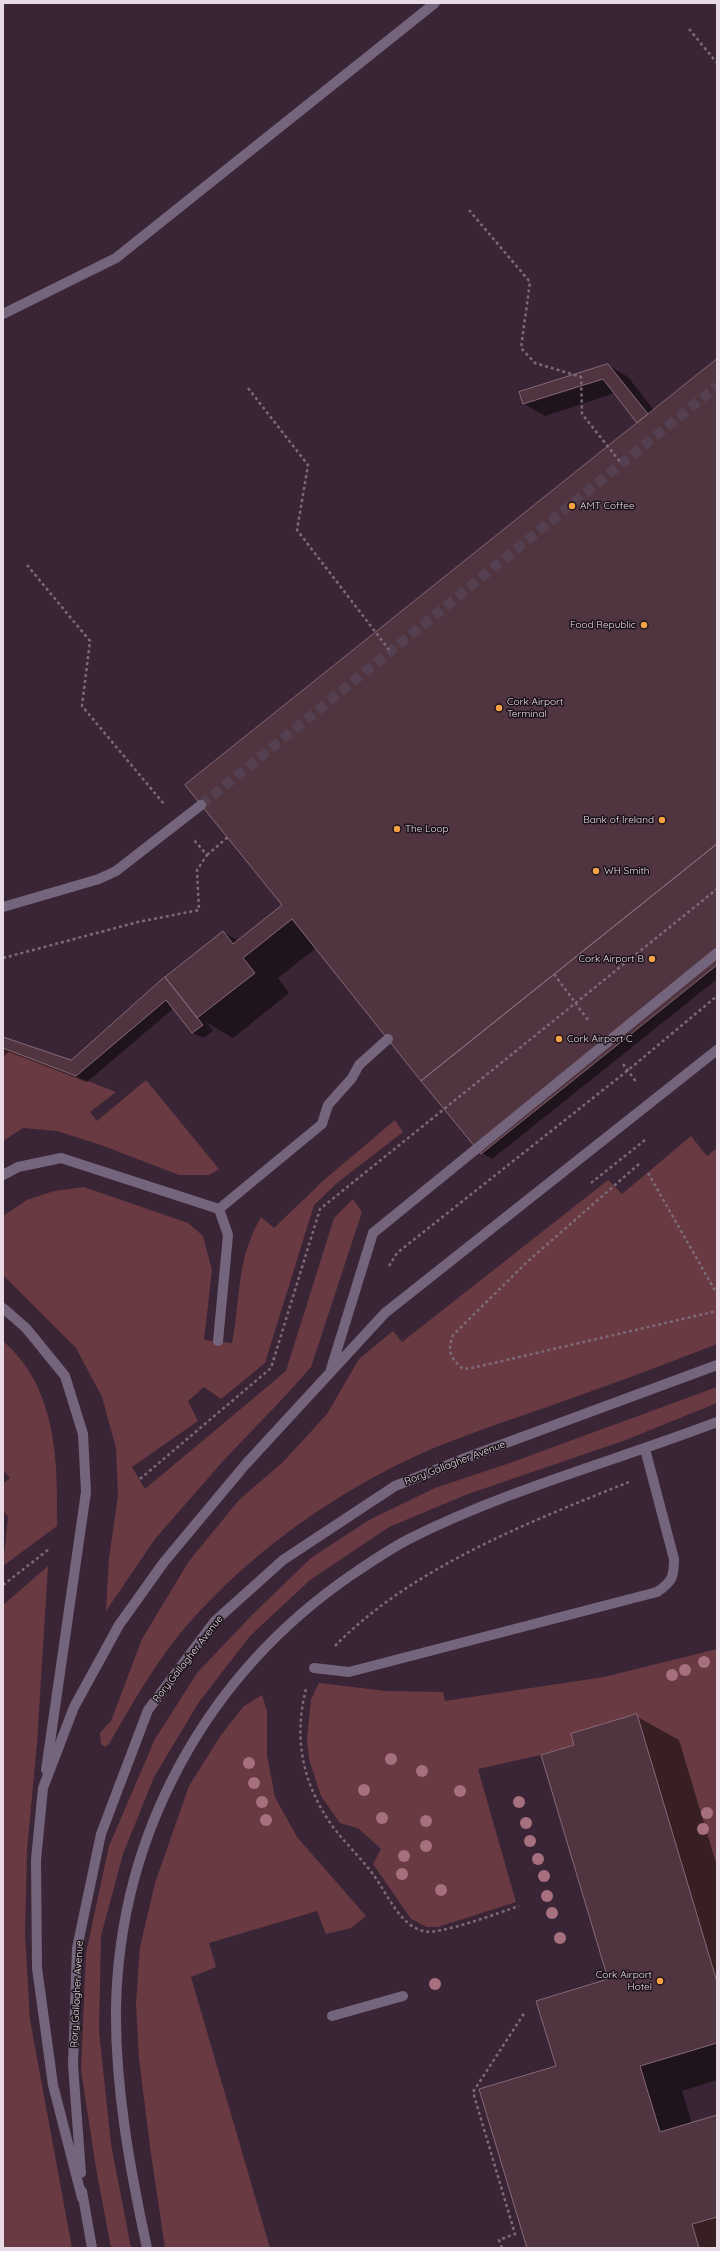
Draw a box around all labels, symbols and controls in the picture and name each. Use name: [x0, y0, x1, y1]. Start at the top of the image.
place label: AMT Coffee: [580, 500, 635, 512]
marker: AMT Coffee: [567, 501, 577, 511]
place label: Food Republic: [570, 619, 636, 631]
marker: Food Republic: [639, 620, 649, 630]
place label: Cork Airport Terminal: [507, 696, 563, 720]
marker: Cork Airport Terminal: [494, 703, 504, 713]
place label: Bank of Ireland: [583, 814, 654, 826]
marker: Bank of Ireland: [657, 815, 667, 825]
place label: The Loop: [405, 823, 449, 835]
marker: The Loop: [392, 824, 402, 834]
place label: WH Smith: [604, 865, 650, 877]
marker: WH Smith: [591, 866, 601, 876]
place label: Cork Airport B: [578, 953, 644, 965]
marker: Cork Airport B: [647, 954, 657, 964]
place label: Cork Airport C: [567, 1033, 633, 1045]
marker: Cork Airport C: [554, 1034, 564, 1044]
street label: Rory Gallagher Avenue: [403, 1438, 507, 1488]
street label: Rory Gallagher Avenue: [150, 1613, 226, 1705]
street label: Rory Gallagher Avenue: [68, 1940, 86, 2048]
place label: Cork Airport Hotel: [596, 1969, 652, 1992]
marker: Cork Airport Hotel: [655, 1976, 665, 1986]

